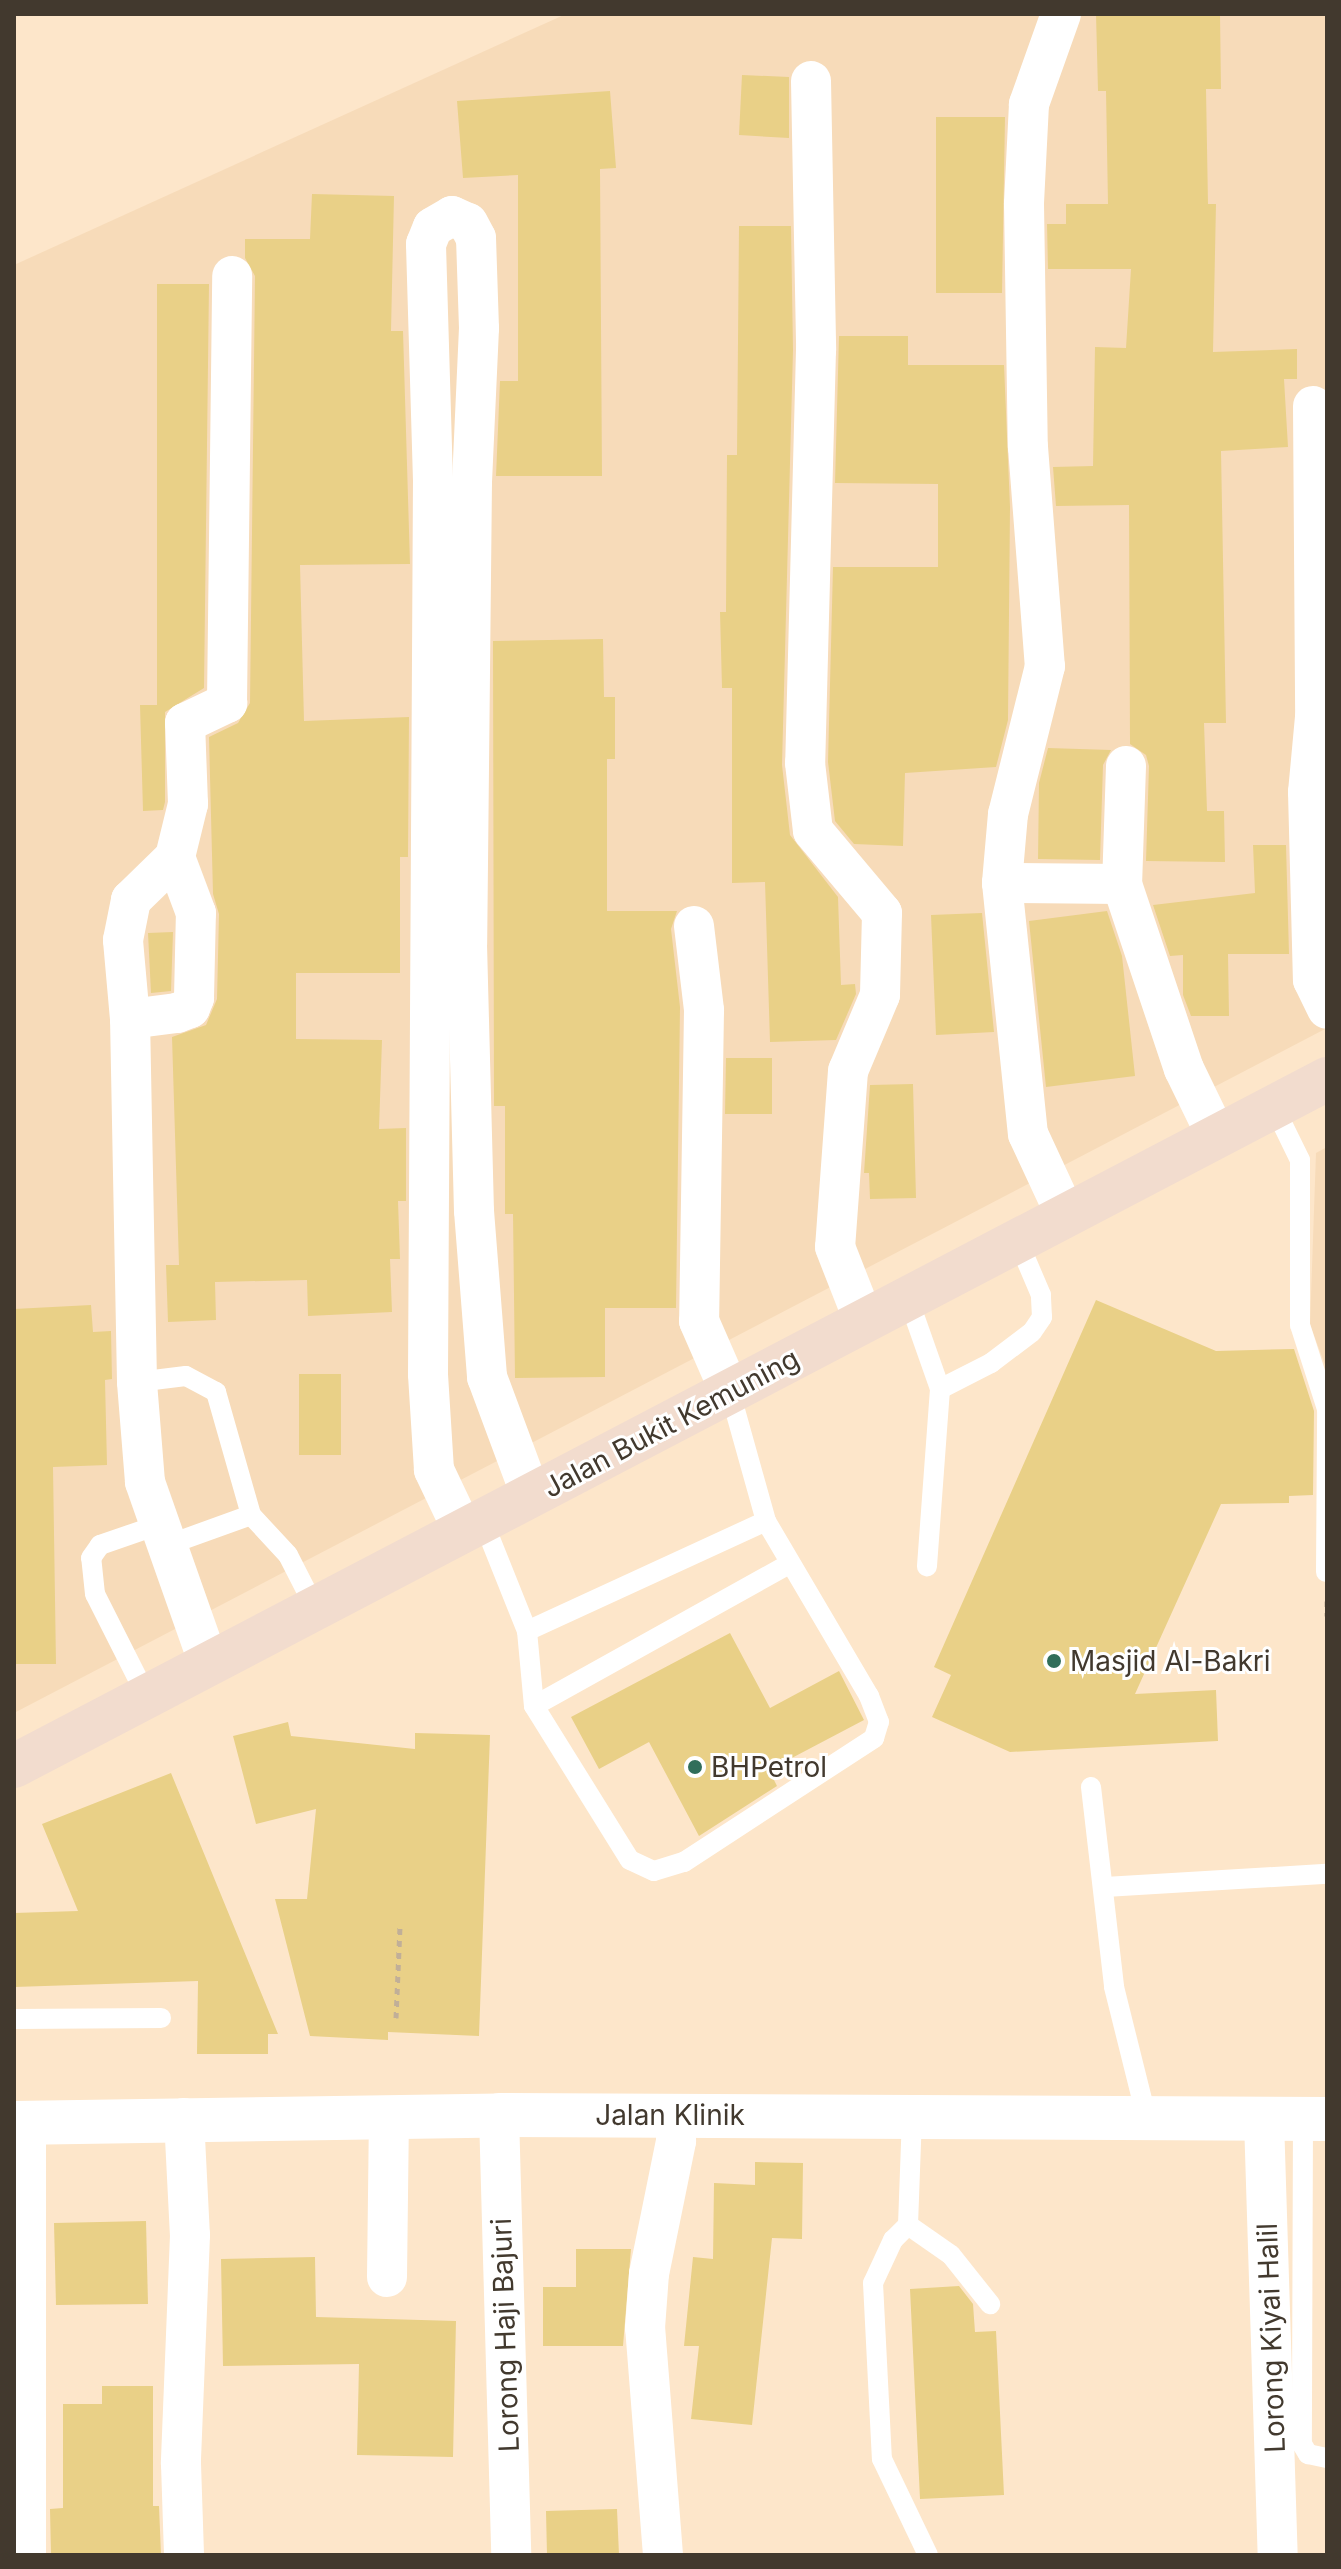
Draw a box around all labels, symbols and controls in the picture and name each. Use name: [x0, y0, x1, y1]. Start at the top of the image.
street label: Jalan Bukit Kemuning: [537, 1341, 805, 1505]
place label: Masjid Al-Bakri: [1070, 1644, 1271, 1678]
marker: Masjid Al-Bakri: [1045, 1652, 1063, 1670]
place label: BHPetrol: [711, 1750, 827, 1784]
marker: BHPetrol: [686, 1758, 704, 1776]
street label: Jalan Klinik: [595, 2098, 745, 2132]
street label: Lorong Haji Bajuri: [484, 2217, 526, 2453]
street label: Lorong Kiyai Halil: [1250, 2223, 1292, 2453]

